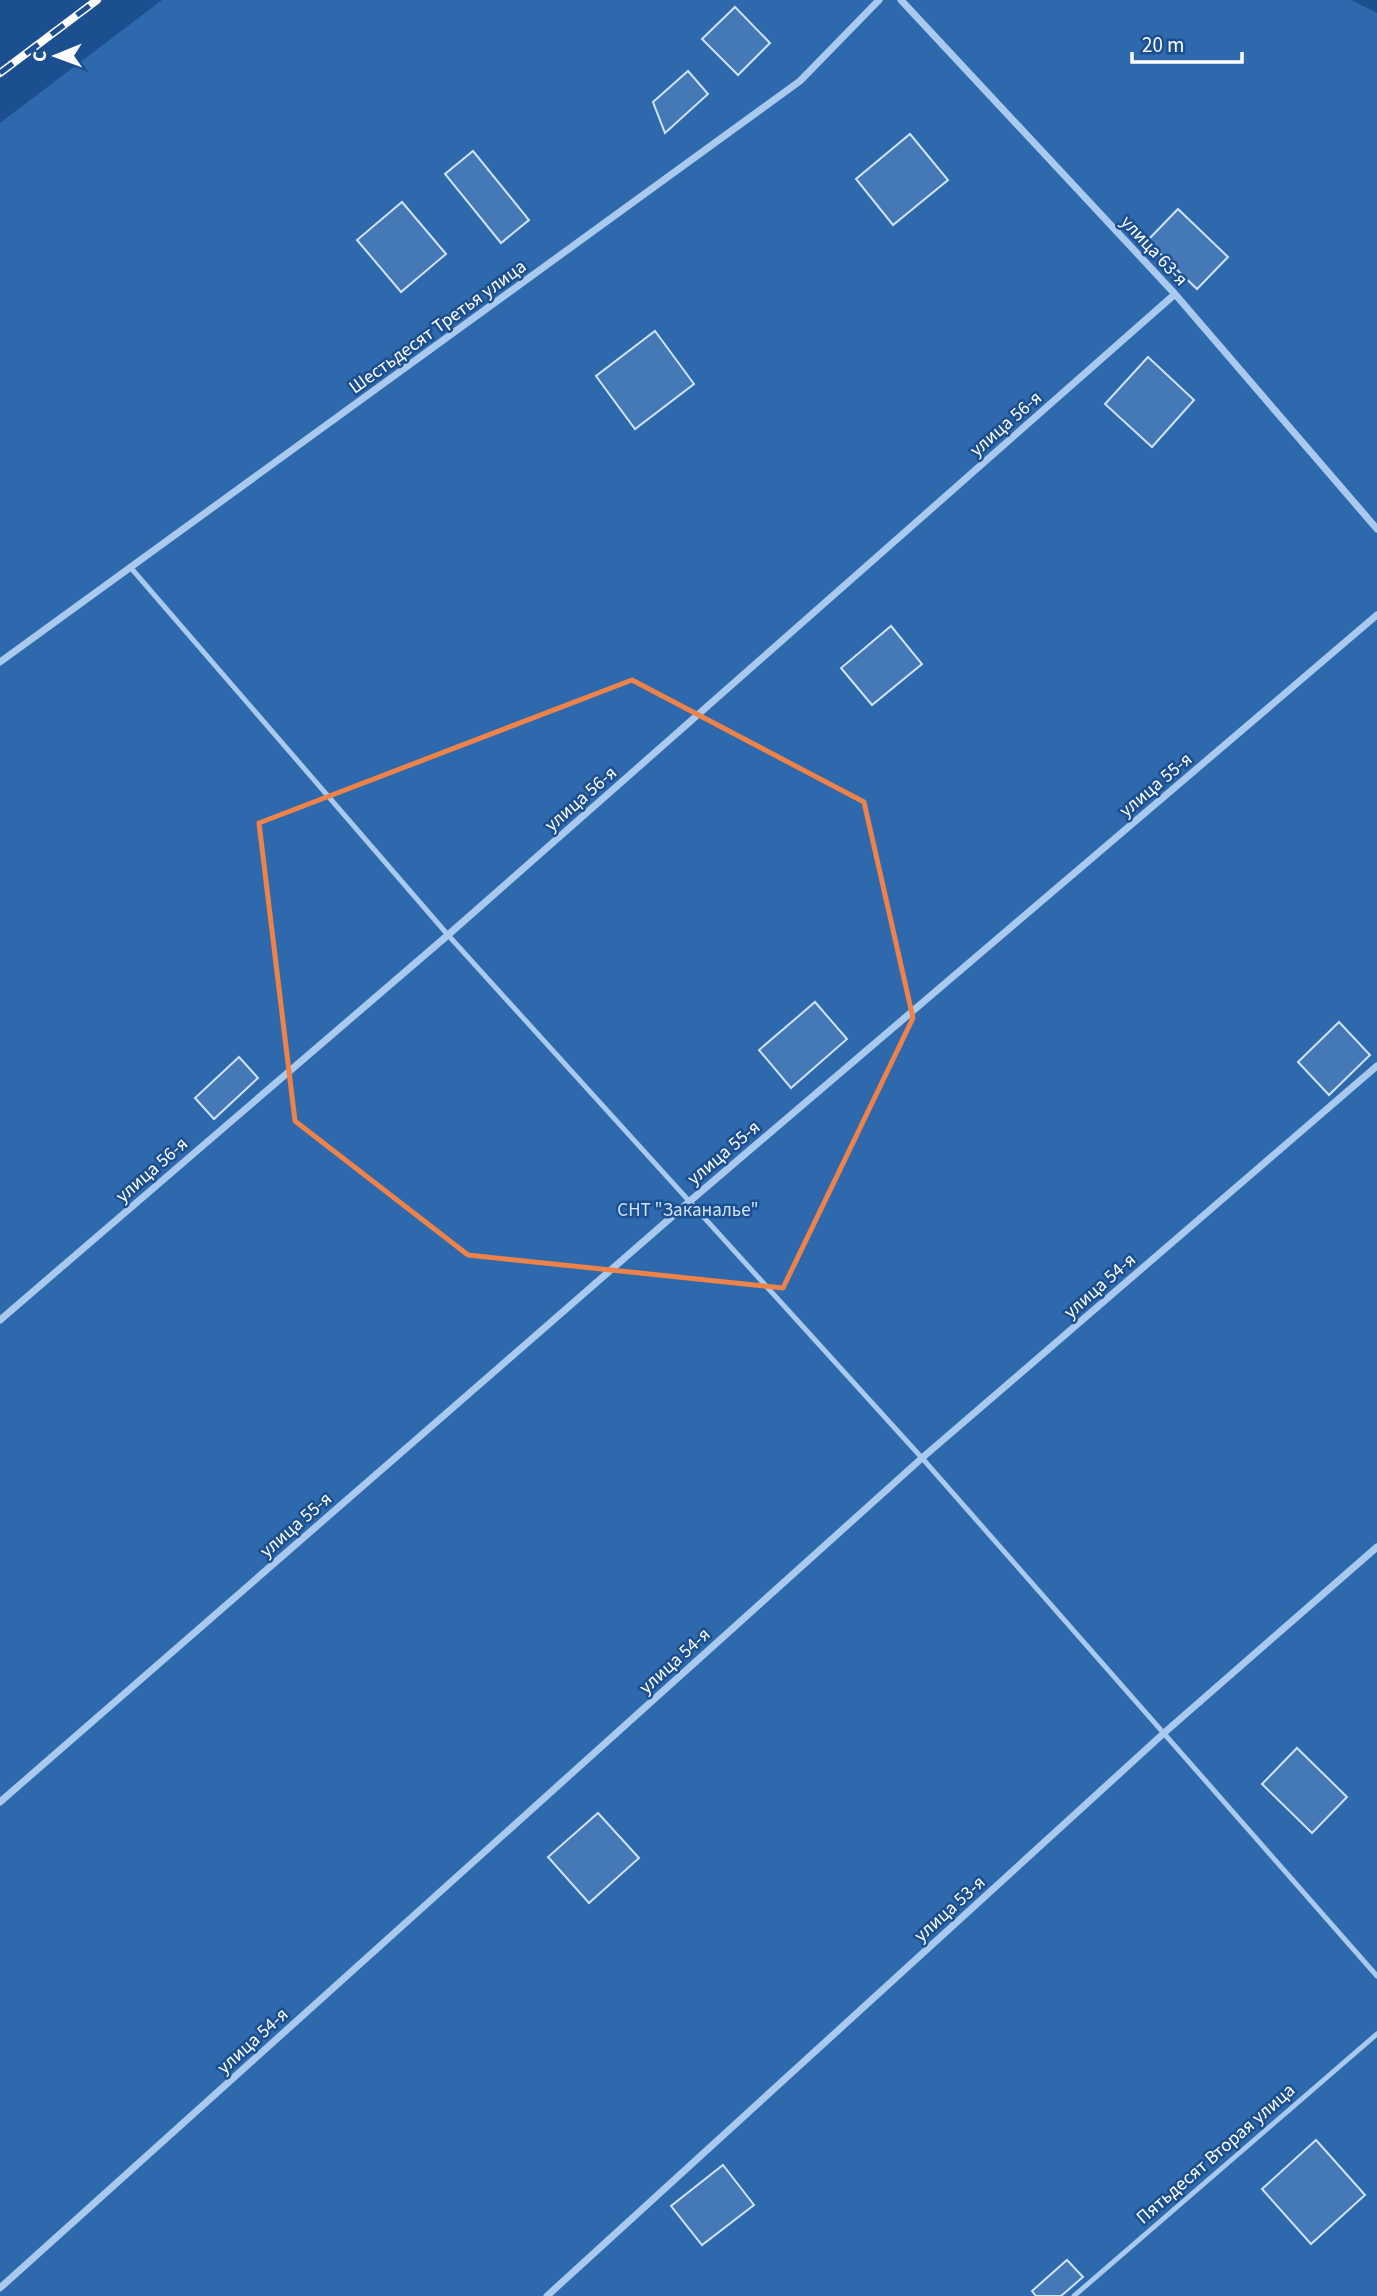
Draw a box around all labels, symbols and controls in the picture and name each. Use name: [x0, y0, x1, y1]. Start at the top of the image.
north arrow: [21, 21, 91, 91]
scale bar: [1132, 21, 1242, 65]
text: 20 m: [1142, 30, 1184, 60]
text: С: [27, 51, 54, 62]
street label: улица 63-я: [1114, 210, 1194, 292]
street label: Шестьдесят Третья улица: [344, 254, 532, 401]
street label: улица 56-я: [964, 385, 1048, 463]
street label: улица 55-я: [1114, 747, 1198, 824]
street label: улица 56-я: [539, 760, 623, 838]
street label: улица 55-я: [682, 1115, 766, 1192]
street label: улица 56-я: [110, 1131, 194, 1209]
park label: СНТ "Заканалье": [617, 1197, 759, 1224]
street label: улица 54-я: [1058, 1247, 1142, 1325]
street label: улица 55-я: [254, 1486, 338, 1564]
street label: улица 54-я: [633, 1622, 717, 1701]
street label: улица 53-я: [908, 1870, 992, 1949]
street label: улица 54-я: [211, 2002, 295, 2081]
street label: Пятьдесят Вторая улица: [1131, 2077, 1301, 2231]

